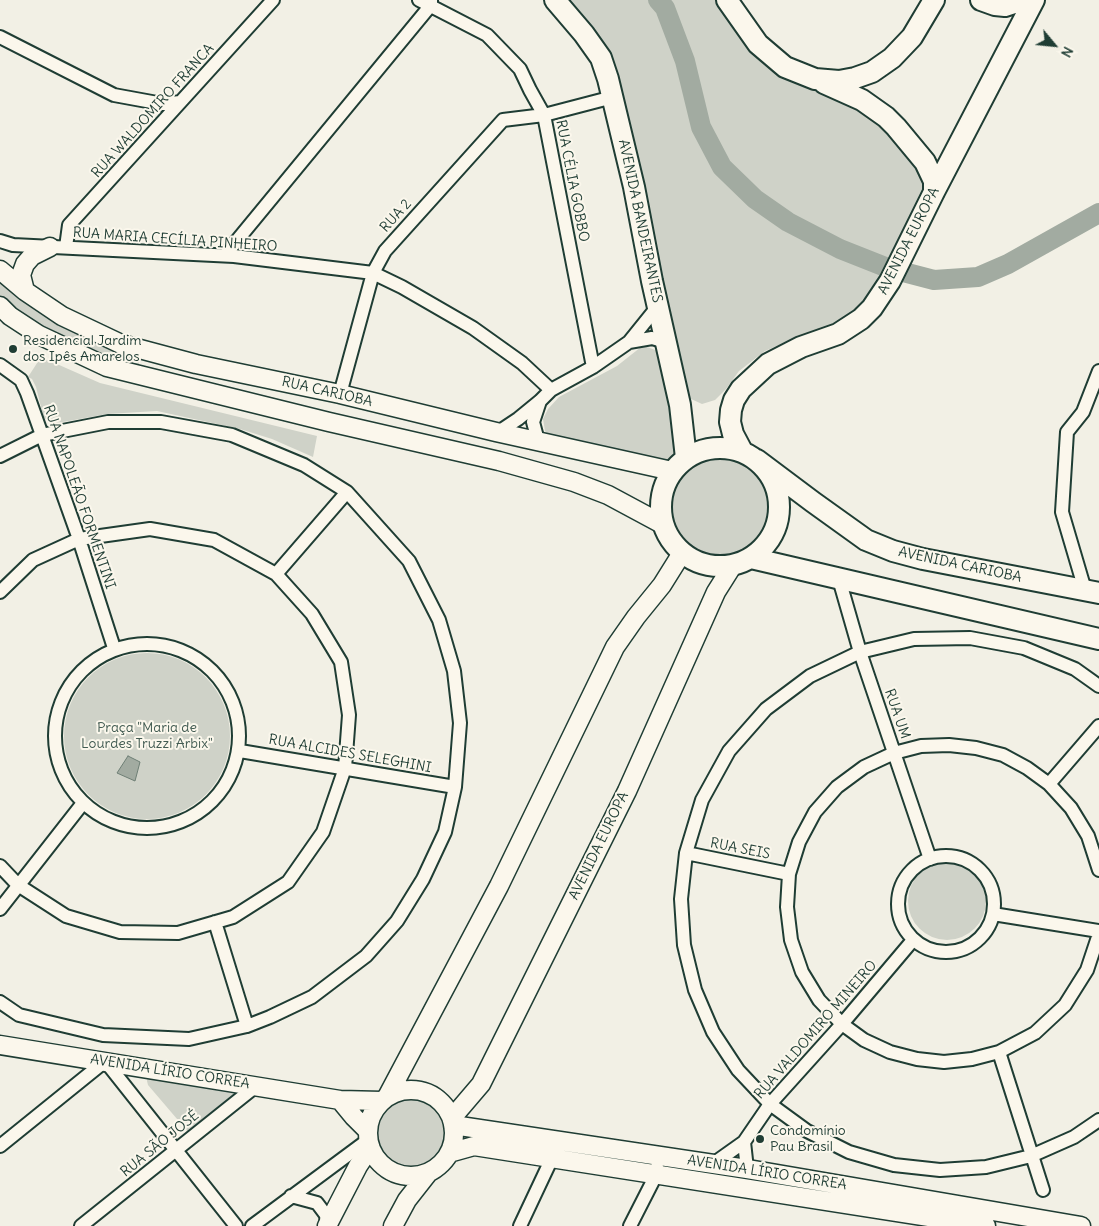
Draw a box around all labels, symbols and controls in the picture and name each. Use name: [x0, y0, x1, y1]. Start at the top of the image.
north arrow: [1029, 20, 1079, 70]
street label: RUA WALDOMIRO FRANCA: [88, 40, 218, 182]
text: N: [1057, 44, 1077, 61]
street label: RUA CÉLIA GOBBO: [552, 118, 592, 244]
street label: AVENIDA BANDEIRANTES: [614, 138, 666, 304]
street label: AVENIDA EUROPA: [875, 185, 943, 297]
street label: RUA 2: [377, 196, 415, 236]
street label: RUA MARIA CECÍLIA PINHEIRO: [72, 224, 278, 256]
place label: Residencial Jardim dos Ipês Amarelos: [23, 333, 141, 366]
marker: Residencial Jardim dos Ipês Amarelos: [7, 343, 19, 355]
street label: RUA CARIOBA: [280, 373, 374, 411]
street label: RUA NAPOLEÃO FORMENTINI: [40, 403, 118, 591]
street label: AVENIDA CARIOBA: [897, 544, 1023, 586]
street label: RUA UM: [881, 687, 913, 741]
park label: Praça "Maria de Lourdes Truzzi Arbix": [81, 720, 213, 752]
street label: RUA ALCIDES SELEGHINI: [267, 731, 433, 777]
street label: AVENIDA EUROPA: [566, 789, 632, 903]
street label: RUA SEIS: [709, 835, 771, 863]
street label: RUA VALDOMIRO MINEIRO: [751, 957, 881, 1103]
street label: AVENIDA LÍRIO CORREA: [89, 1051, 251, 1093]
street label: RUA SÃO JOSÉ: [117, 1107, 203, 1181]
place label: Condomínio Pau Brasil: [770, 1123, 846, 1156]
marker: Condomínio Pau Brasil: [754, 1133, 766, 1145]
street label: AVENIDA LÍRIO CORREA: [686, 1152, 848, 1194]

